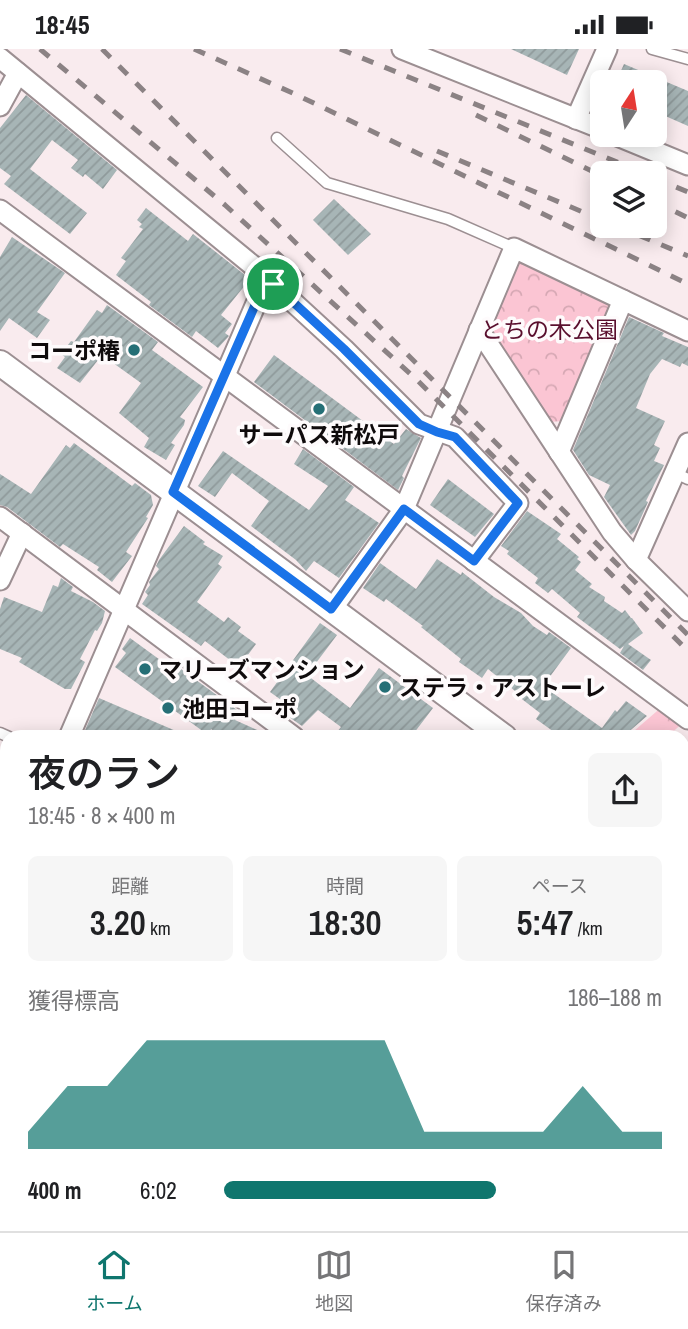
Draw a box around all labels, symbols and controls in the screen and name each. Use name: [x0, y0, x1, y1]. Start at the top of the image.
text: 18:45: [35, 7, 90, 42]
north arrow: [590, 70, 667, 147]
map controls: [590, 70, 667, 238]
button: layers: [590, 161, 667, 238]
pin: [243, 254, 303, 314]
icon: arrive: [254, 265, 292, 303]
park label: とちの木公園: [480, 314, 618, 345]
place label: コーポ椿: [28, 335, 120, 366]
marker: コーポ椿: [126, 342, 142, 358]
marker: サーパス新松戸: [311, 401, 327, 417]
place label: サーパス新松戸: [239, 419, 399, 450]
place label: マリーズマンション: [159, 654, 365, 685]
marker: マリーズマンション: [137, 661, 153, 677]
place label: ステラ・アストーレ: [399, 672, 606, 703]
marker: ステラ・アストーレ: [377, 679, 393, 695]
place label: 池田コーポ: [182, 693, 297, 724]
marker: 池田コーポ: [160, 700, 176, 716]
text: 夜のラン: [28, 748, 180, 799]
button: share: [588, 753, 662, 827]
text: 18:45 · 8 × 400 m: [28, 800, 175, 831]
text: 距離: [111, 873, 149, 899]
text: 時間: [326, 873, 364, 899]
text: ペース: [532, 873, 588, 899]
text: 3.20: [90, 899, 146, 946]
text: 18:30: [309, 899, 381, 946]
text: 5:47: [516, 899, 573, 946]
text: km: [146, 915, 171, 941]
text: /km: [573, 915, 603, 941]
text: 186–188 m: [568, 982, 662, 1013]
text: 獲得標高: [28, 985, 120, 1016]
text: 400 m: [28, 1175, 81, 1206]
text: 6:02: [140, 1175, 177, 1206]
tab: ホーム: [86, 1246, 143, 1316]
tab: 地図: [315, 1246, 353, 1316]
tab: 保存済み: [526, 1246, 602, 1316]

